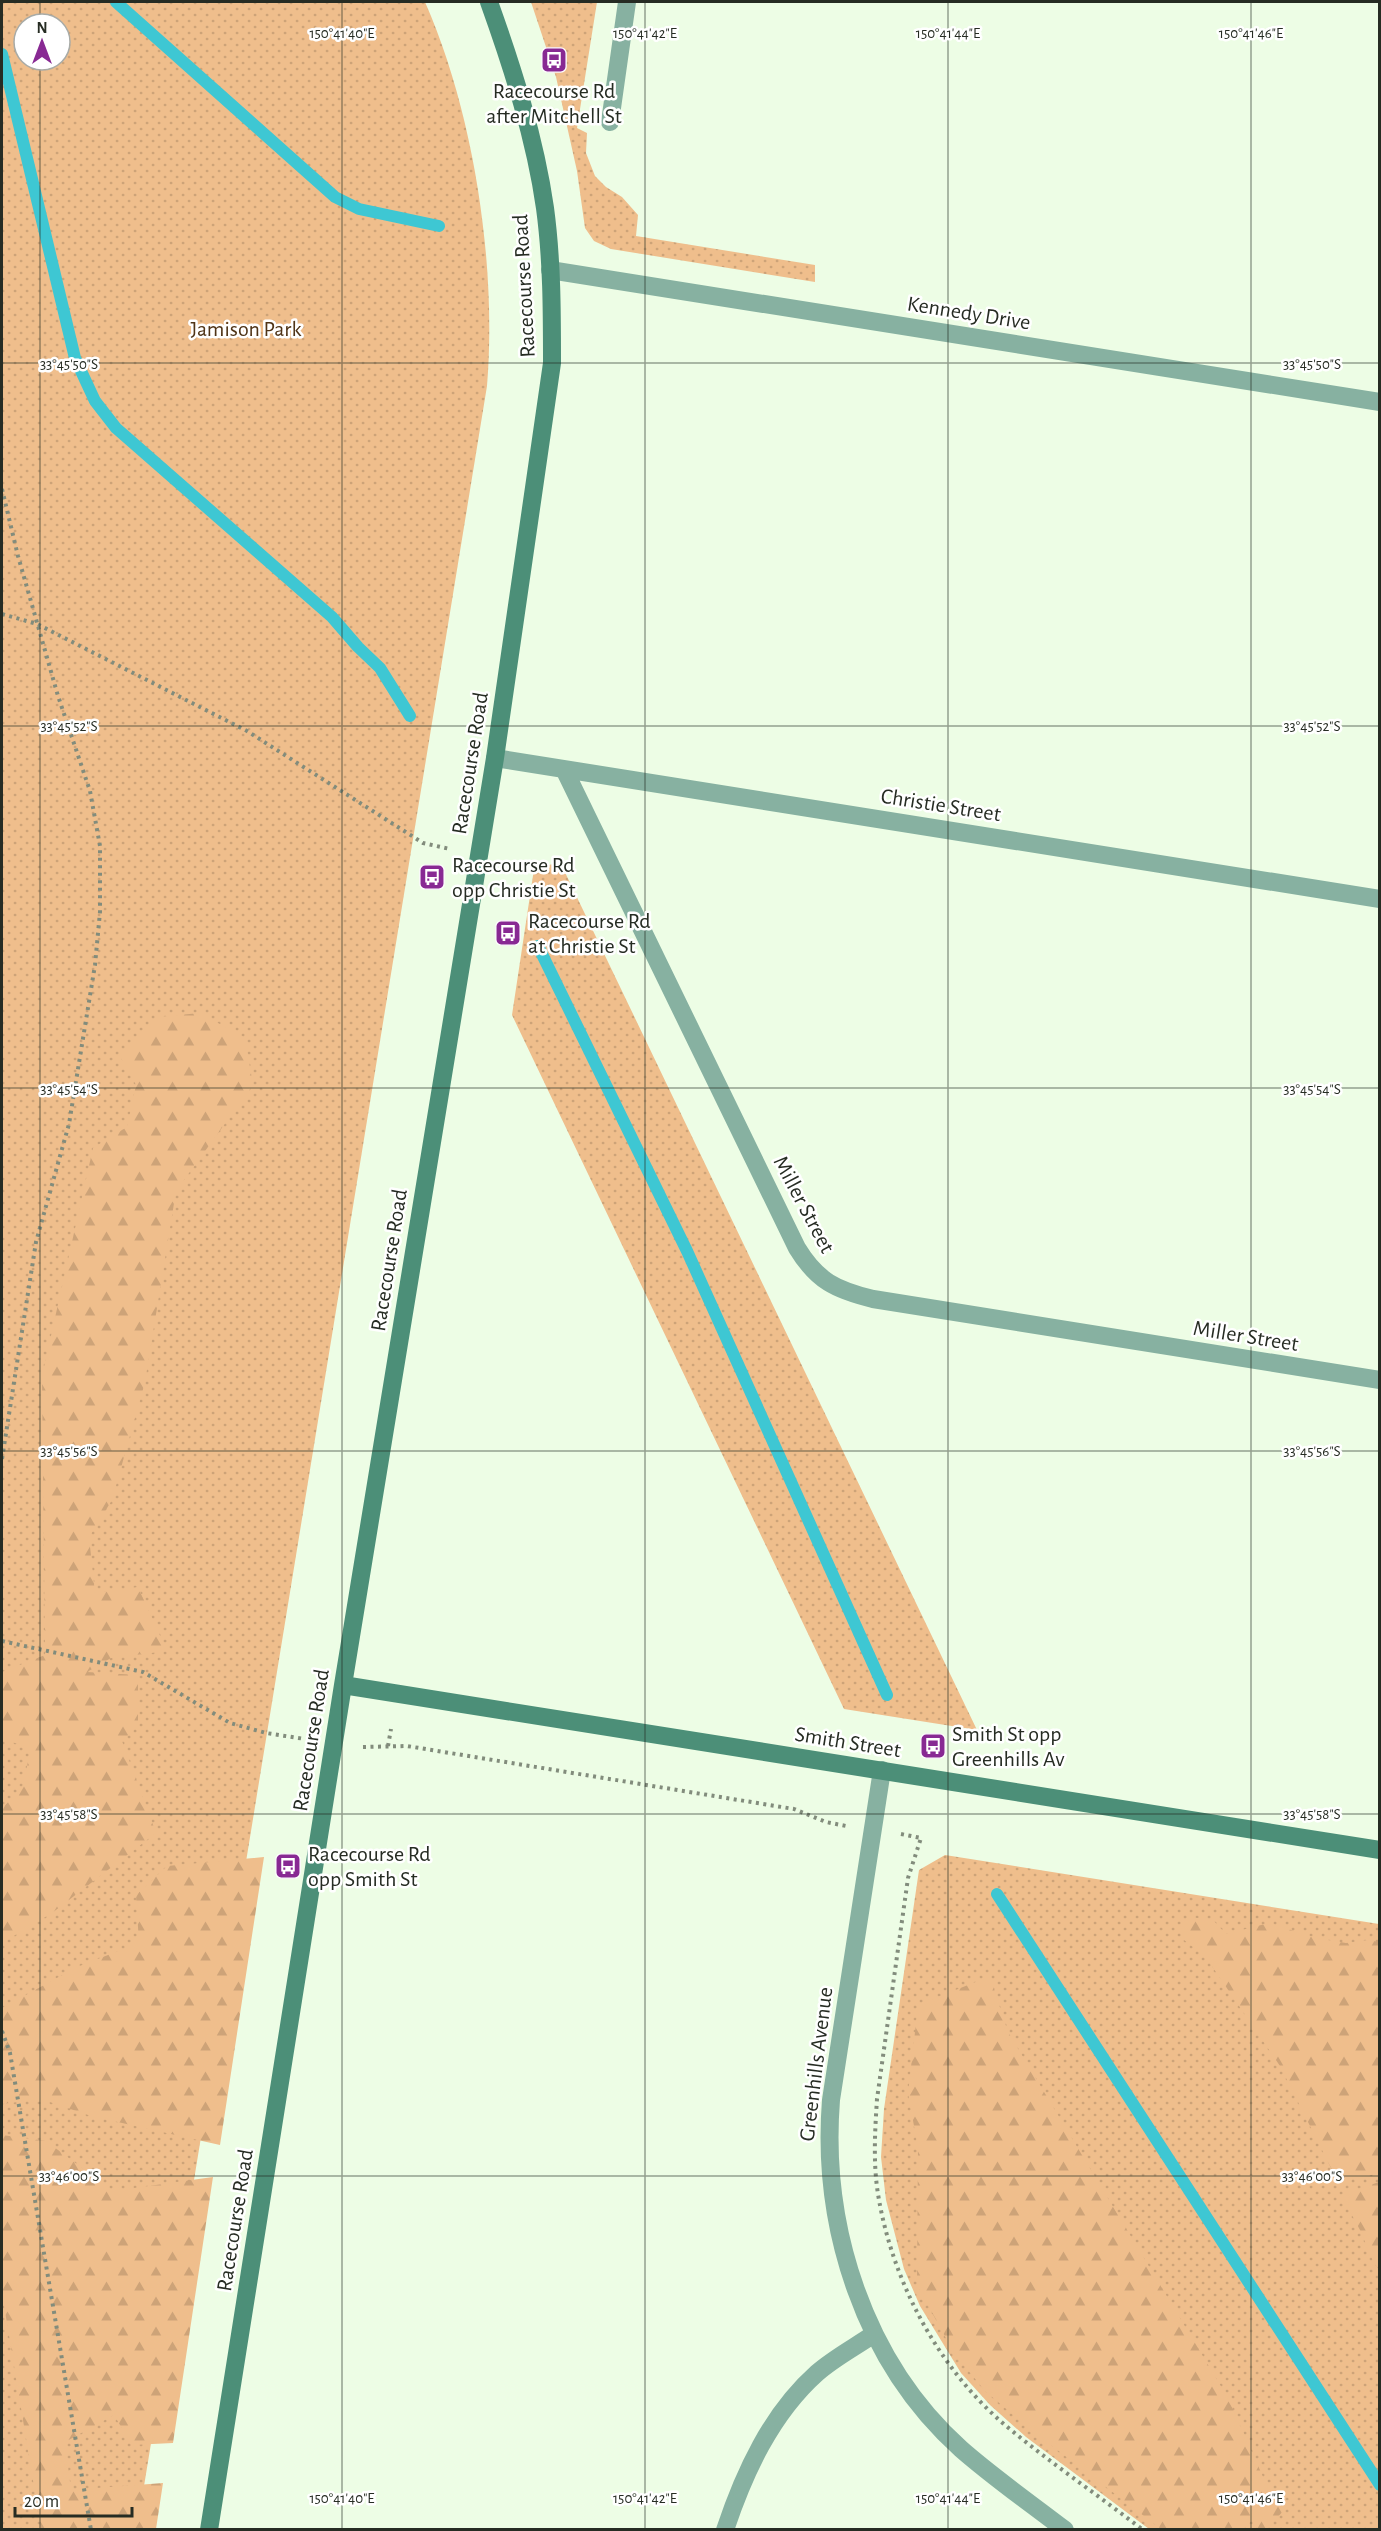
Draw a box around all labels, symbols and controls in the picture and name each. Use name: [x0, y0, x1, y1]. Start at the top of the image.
north arrow: [12, 12, 72, 72]
text: N: [36, 20, 48, 36]
text: 150°41'40"E: [309, 26, 375, 41]
text: 150°41'42"E: [613, 26, 677, 41]
text: 150°41'44"E: [916, 26, 980, 41]
text: 150°41'46"E: [1219, 26, 1283, 41]
bus stop icon: Racecourse Rd after Mitchell St: [539, 45, 569, 75]
place label: Racecourse Rd after Mitchell St: [486, 80, 622, 127]
street label: Racecourse Road: [509, 214, 539, 358]
street label: Kennedy Drive: [906, 292, 1032, 334]
park label: Jamison Park: [191, 318, 301, 340]
text: 33°45'50"S: [40, 357, 98, 372]
text: 33°45'50"S: [1283, 357, 1341, 372]
street label: Racecourse Road: [448, 691, 492, 836]
text: 33°45'52"S: [40, 719, 98, 734]
text: 33°45'52"S: [1283, 719, 1341, 734]
street label: Christie Street: [879, 785, 1002, 825]
place label: Racecourse Rd opp Christie St: [452, 854, 576, 901]
bus stop icon: Racecourse Rd opp Christie St: [417, 862, 447, 892]
place label: Racecourse Rd at Christie St: [528, 910, 651, 957]
bus stop icon: Racecourse Rd at Christie St: [493, 918, 523, 948]
text: 33°45'54"S: [40, 1082, 98, 1097]
text: 33°45'54"S: [1283, 1082, 1341, 1097]
street label: Miller Street: [769, 1152, 839, 1257]
street label: Racecourse Road: [367, 1188, 411, 1333]
street label: Miller Street: [1192, 1317, 1300, 1355]
text: 33°45'56"S: [40, 1444, 98, 1459]
text: 33°45'56"S: [1283, 1444, 1341, 1459]
street label: Racecourse Road: [289, 1668, 333, 1813]
street label: Smith Street: [793, 1723, 902, 1761]
place label: Smith St opp Greenhills Av: [952, 1723, 1065, 1770]
bus stop icon: Smith St opp Greenhills Av: [918, 1731, 948, 1761]
text: 33°45'58"S: [40, 1807, 98, 1822]
text: 33°45'58"S: [1283, 1807, 1341, 1822]
place label: Racecourse Rd opp Smith St: [308, 1843, 431, 1890]
bus stop icon: Racecourse Rd opp Smith St: [273, 1851, 303, 1881]
street label: Greenhills Avenue: [796, 1986, 836, 2142]
street label: Racecourse Road: [213, 2148, 257, 2293]
text: 33°46'00"S: [39, 2169, 99, 2184]
text: 33°46'00"S: [1282, 2169, 1342, 2184]
scale bar: [15, 2480, 132, 2518]
text: 150°41'40"E: [309, 2491, 375, 2506]
text: 150°41'42"E: [613, 2491, 677, 2506]
text: 150°41'44"E: [916, 2491, 980, 2506]
text: 150°41'46"E: [1219, 2491, 1283, 2506]
text: 20 m: [24, 2493, 59, 2511]

